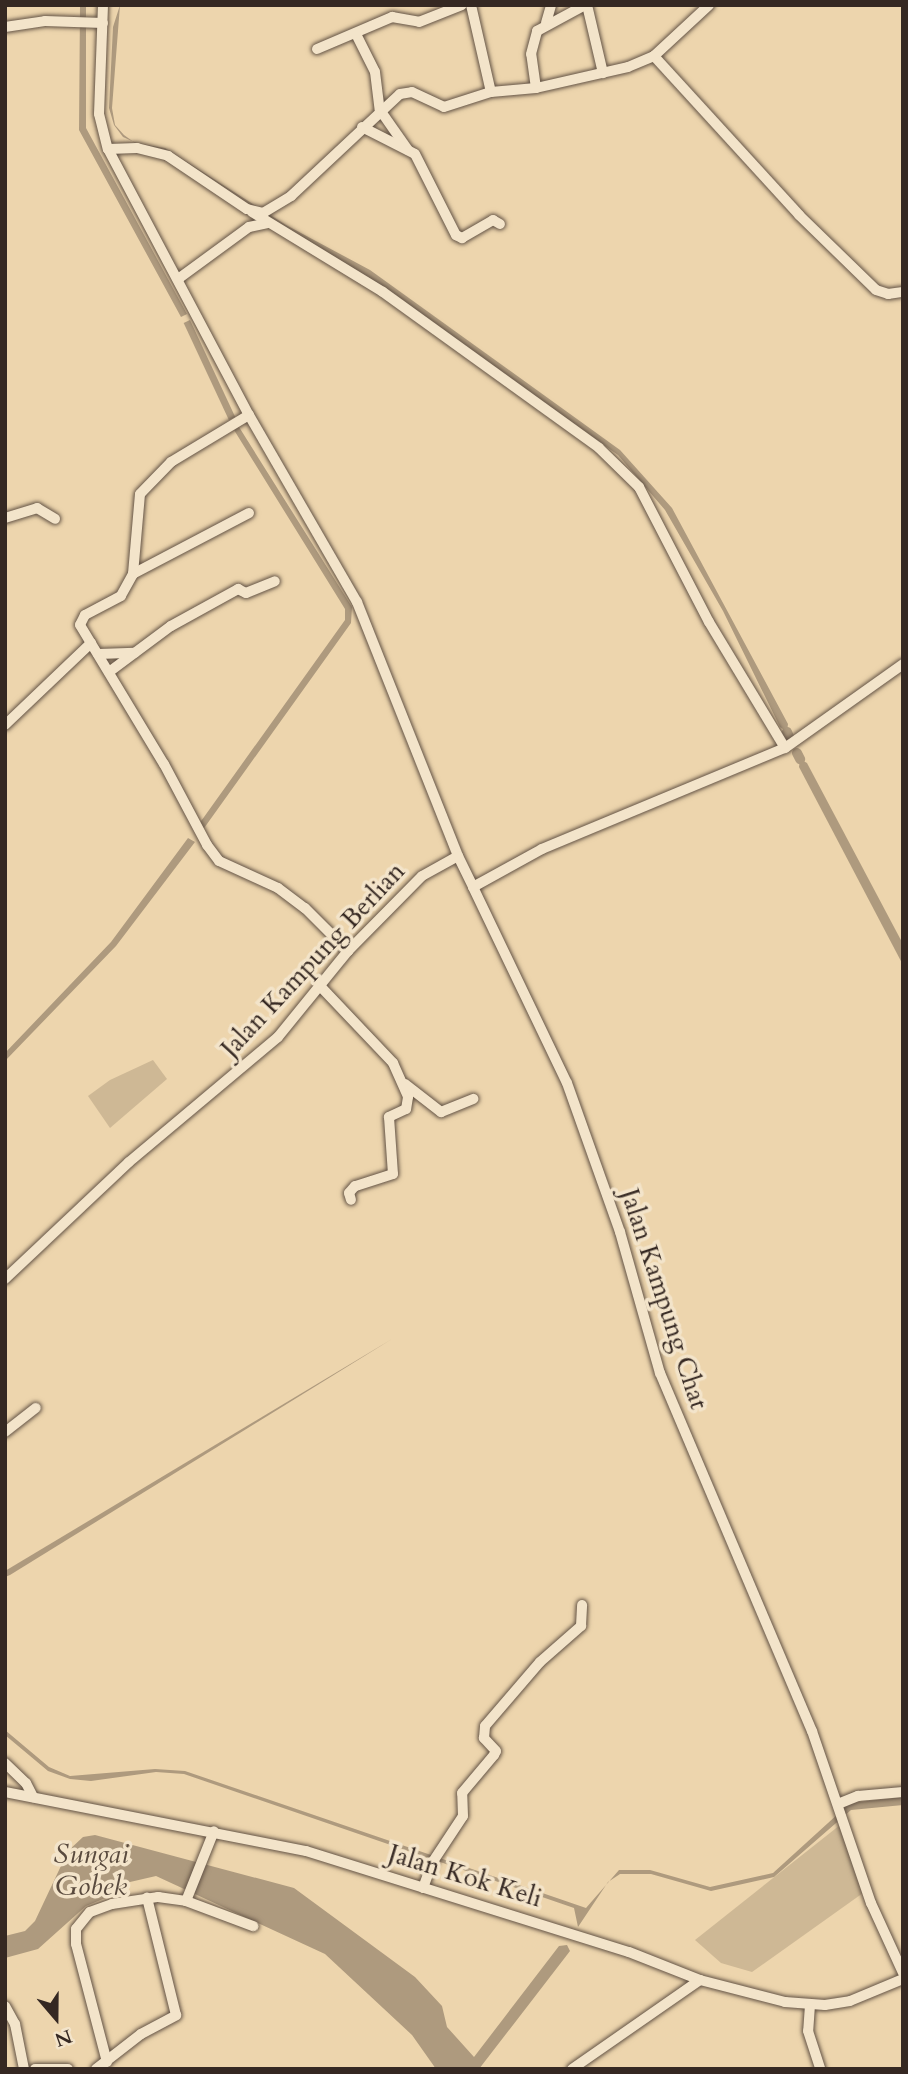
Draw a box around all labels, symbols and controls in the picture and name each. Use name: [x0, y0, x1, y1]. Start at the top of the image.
street label: Jalan Kampung Berlian: [214, 856, 412, 1064]
street label: Jalan Kampung Chat: [614, 1185, 714, 1413]
water label: Sungai Gobek: [53, 1837, 129, 1903]
street label: Jalan Kok Keli: [384, 1838, 546, 1914]
north arrow: [21, 1983, 91, 2053]
text: N: [51, 2023, 75, 2053]

